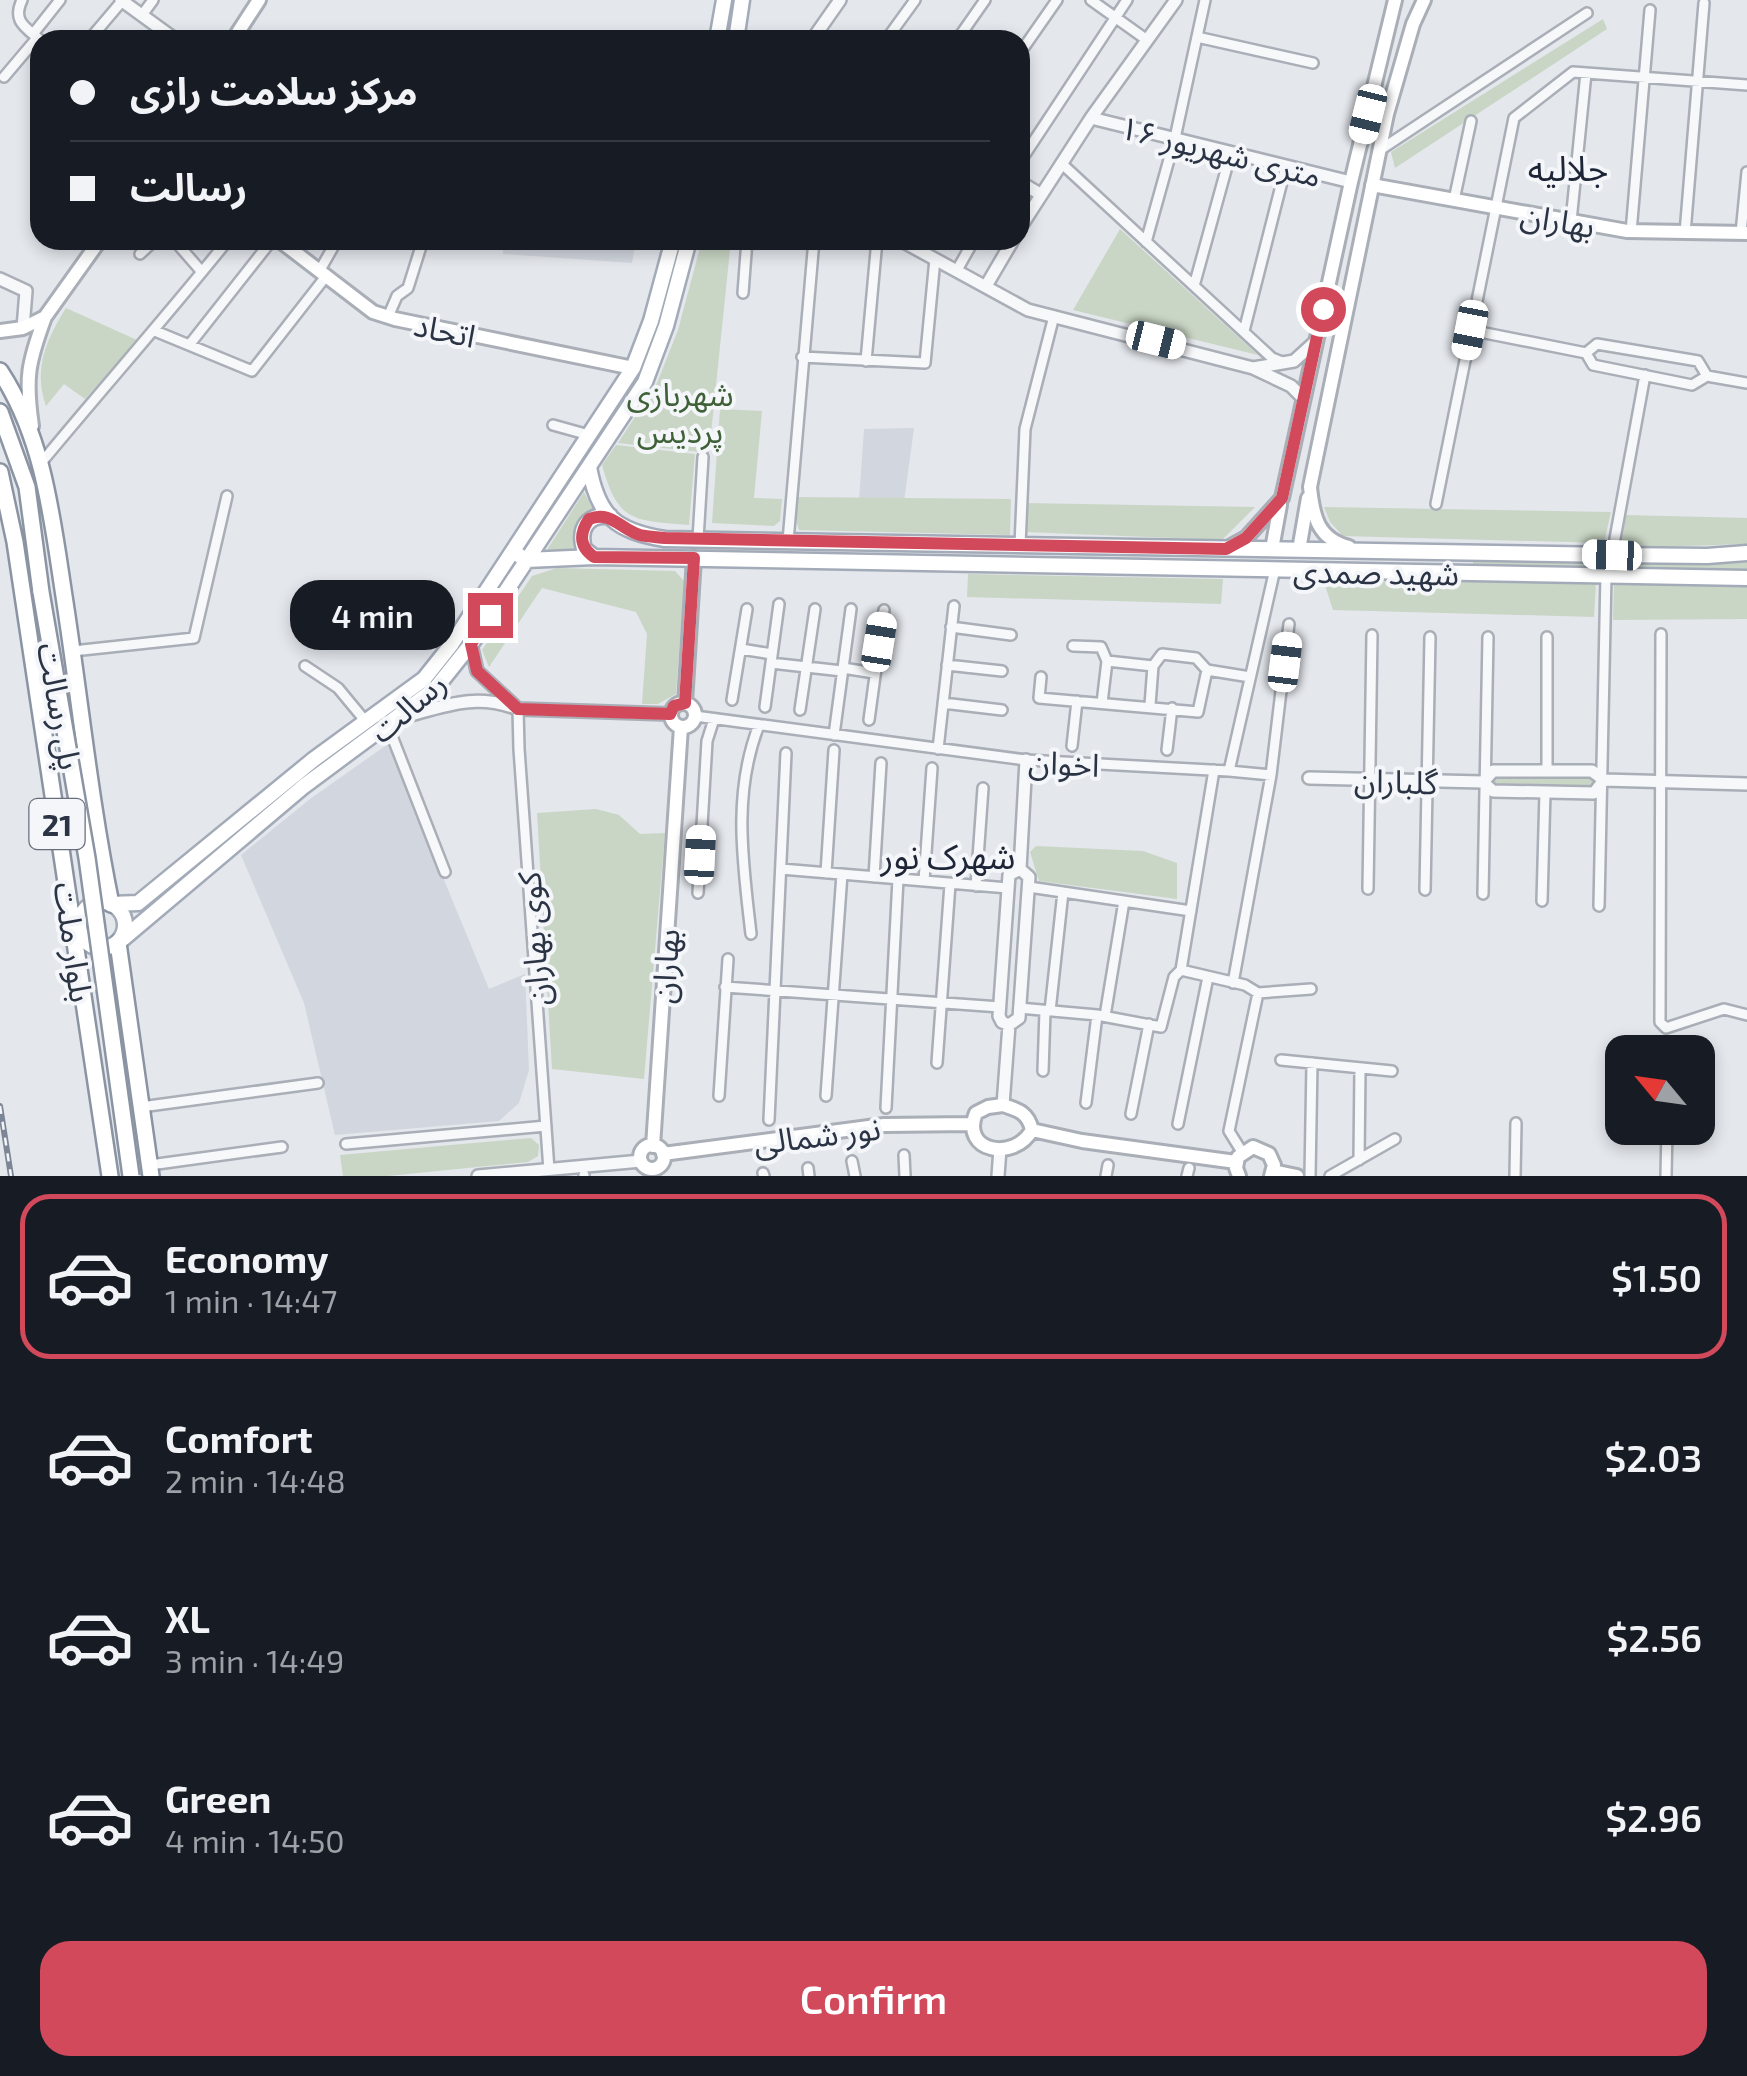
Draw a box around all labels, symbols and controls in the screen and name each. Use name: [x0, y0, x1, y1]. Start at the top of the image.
text: مرکز سلامت رازی: [130, 67, 418, 113]
car: [1346, 81, 1390, 147]
street label: ۱۶ متری شهریور: [1116, 107, 1326, 195]
district label: جلالیه: [1528, 146, 1608, 188]
text: رسالت: [130, 163, 247, 209]
street label: بهاران: [1518, 194, 1598, 246]
route start: [1301, 287, 1346, 332]
car: [1450, 298, 1490, 362]
street label: اتحاد: [411, 304, 479, 354]
car: [1123, 318, 1189, 362]
park label: شهربازی پردیس: [626, 374, 734, 452]
car: [1581, 539, 1643, 571]
street label: شهید صمدی: [1293, 551, 1459, 592]
callout: 4 min: [290, 580, 455, 650]
route end: [468, 593, 513, 638]
text: 4 min: [331, 596, 414, 634]
car: [859, 610, 899, 674]
car: [1266, 630, 1304, 694]
street label: پل رسالت: [28, 639, 91, 773]
street label: رسالت: [361, 663, 454, 751]
street label: اخوان: [1027, 741, 1101, 785]
street label: گلباران: [1354, 760, 1439, 802]
road number: 21: [30, 799, 84, 849]
car: [683, 824, 717, 886]
district label: شهرک نور: [880, 834, 1015, 878]
street label: کوی بهاران: [508, 870, 558, 1007]
street label: بلوار ملت: [46, 879, 102, 1005]
street label: بهاران: [642, 927, 688, 1005]
north arrow: [1605, 1035, 1715, 1145]
map controls: [1605, 1035, 1715, 1145]
street label: نور شمالی: [751, 1107, 883, 1163]
icon: car: [45, 1232, 135, 1322]
text: Economy: [165, 1235, 329, 1281]
text: $1.50: [1611, 1254, 1702, 1300]
text: 1 min · 14:47: [165, 1281, 337, 1319]
icon: car: [45, 1412, 135, 1502]
text: Comfort: [165, 1415, 313, 1461]
text: $2.03: [1605, 1434, 1702, 1480]
text: 2 min · 14:48: [165, 1461, 346, 1499]
icon: car: [45, 1592, 135, 1682]
text: XL: [165, 1595, 210, 1641]
text: $2.56: [1607, 1614, 1702, 1660]
text: 3 min · 14:49: [165, 1641, 344, 1679]
icon: car: [45, 1772, 135, 1862]
text: Green: [165, 1775, 271, 1821]
text: $2.96: [1605, 1794, 1702, 1840]
text: 4 min · 14:50: [165, 1821, 345, 1859]
button: Confirm: [40, 1941, 1707, 2056]

